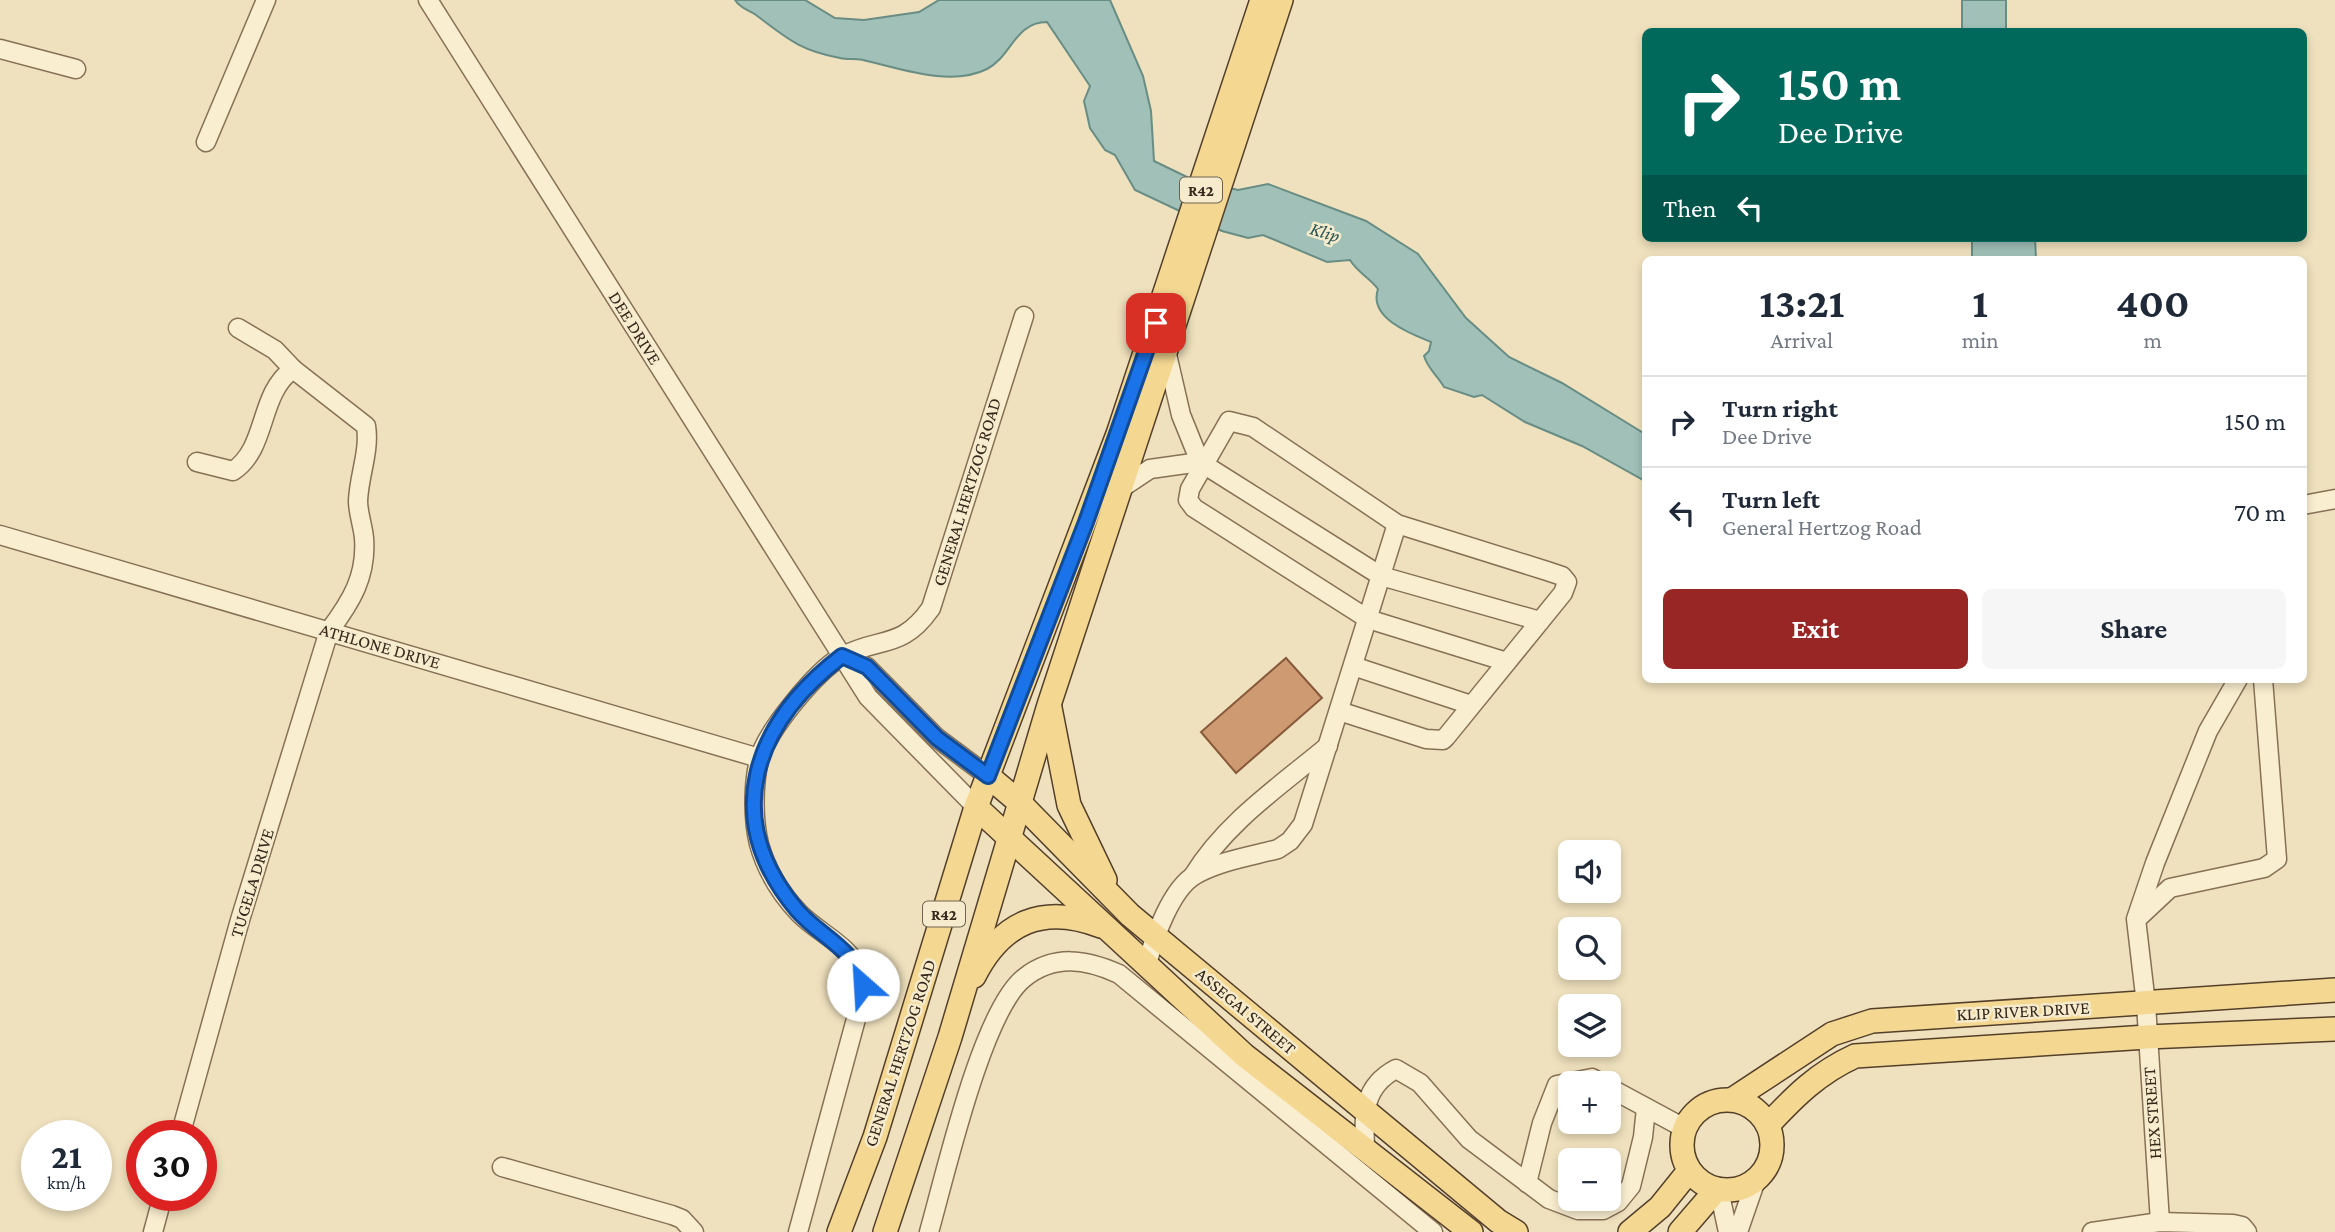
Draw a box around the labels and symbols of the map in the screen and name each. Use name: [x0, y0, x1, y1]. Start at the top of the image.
road number: R42: [1180, 178, 1222, 202]
water label: Klip: [1308, 218, 1342, 246]
street label: DEE DRIVE: [605, 288, 665, 368]
pin: [1126, 293, 1186, 353]
street label: GENERAL HERTZOG ROAD: [929, 395, 1005, 589]
street label: ATHLONE DRIVE: [317, 619, 443, 673]
street label: TUGELA DRIVE: [226, 826, 278, 940]
road number: R42: [923, 902, 965, 926]
position arrow: [826, 948, 900, 1022]
street label: GENERAL HERTZOG ROAD: [860, 957, 940, 1149]
street label: ASSEGAI STREET: [1192, 963, 1300, 1059]
street label: KLIP RIVER DRIVE: [1956, 998, 2090, 1024]
street label: HEX STREET: [2139, 1066, 2165, 1160]
speed limit sign: 30: [126, 1120, 217, 1211]

